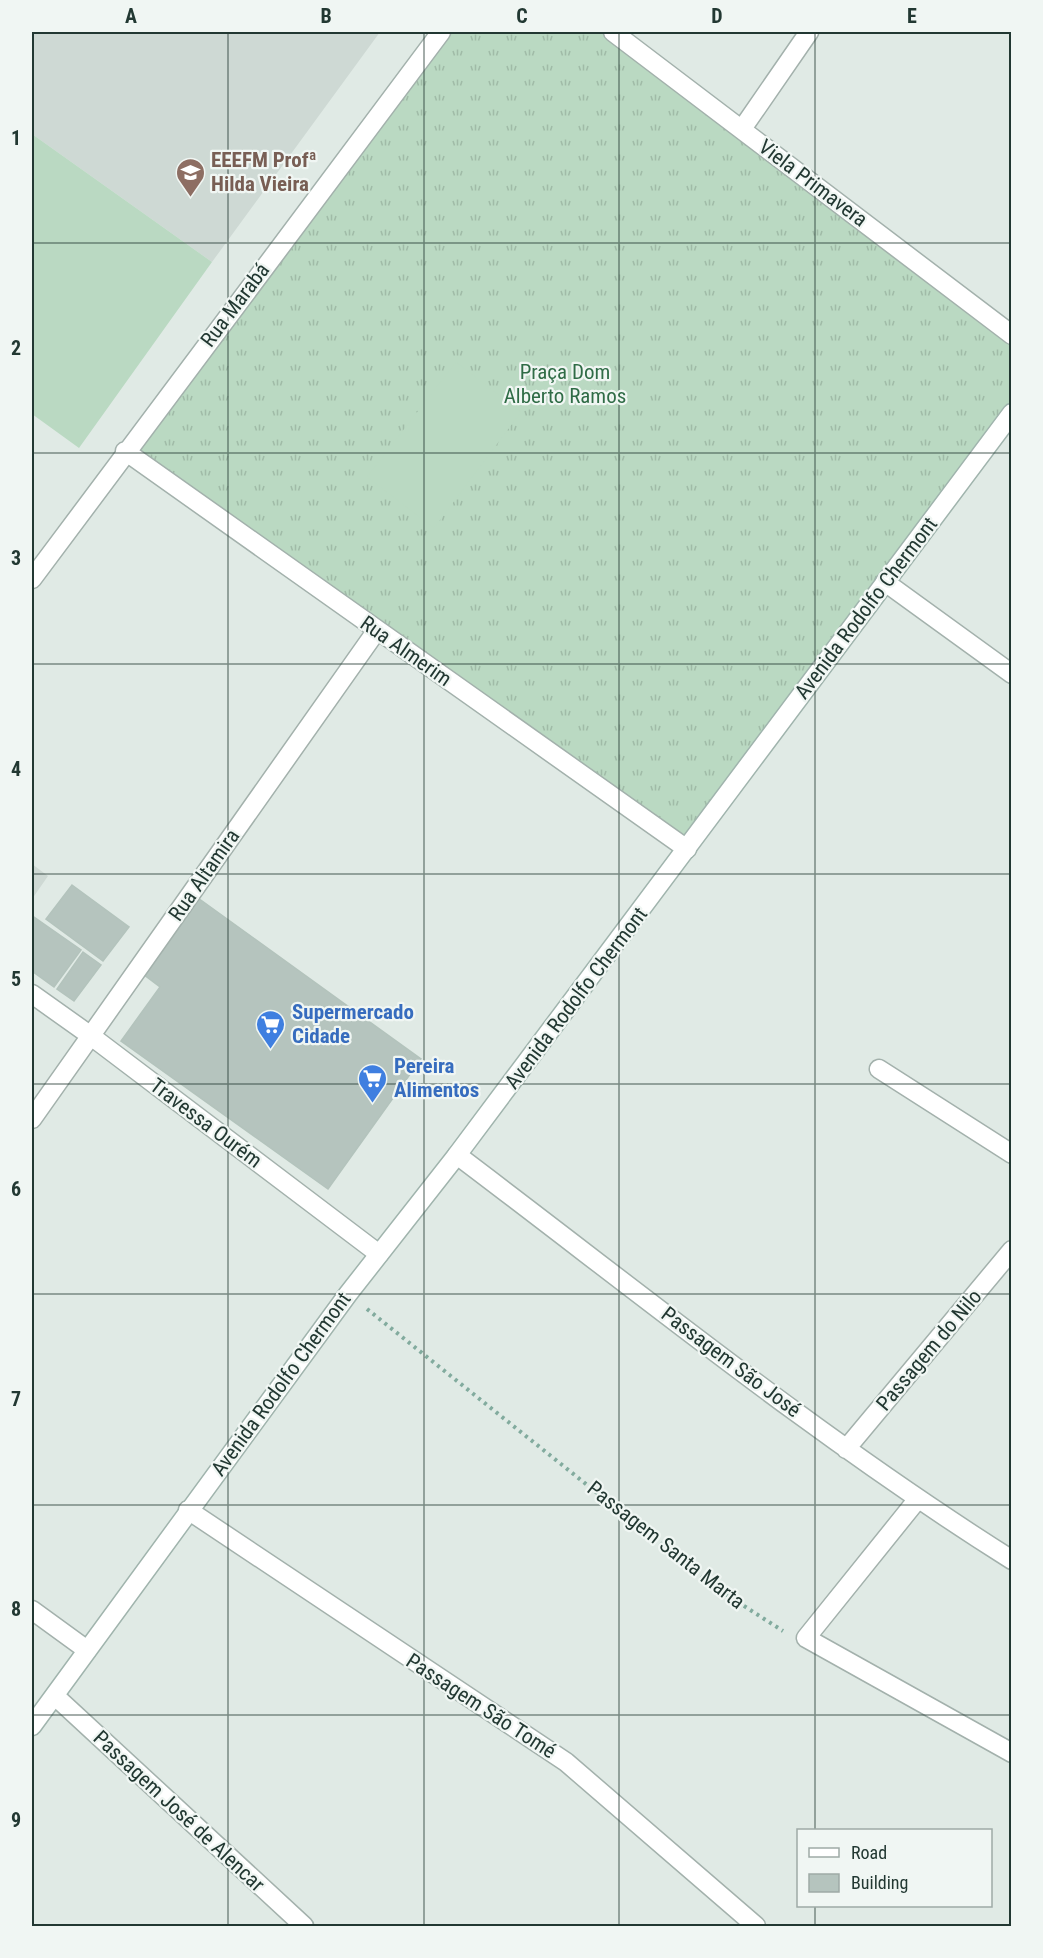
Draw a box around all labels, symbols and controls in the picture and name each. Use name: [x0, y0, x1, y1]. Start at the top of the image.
text: A: [125, 4, 137, 28]
text: B: [320, 4, 332, 28]
text: C: [516, 4, 528, 28]
text: D: [711, 4, 723, 28]
text: E: [907, 4, 917, 28]
text: 1: [11, 126, 21, 150]
street label: Viela Primavera: [754, 134, 872, 232]
place label: EEEFM Profª Hilda Vieira: [211, 148, 317, 196]
school or university icon: EEEFM Profª Hilda Vieira: [174, 156, 206, 198]
street label: Rua Marabá: [196, 258, 274, 352]
text: 2: [11, 336, 21, 360]
park label: Praça Dom Alberto Ramos: [504, 360, 626, 408]
street label: Avenida Rodolfo Chermont: [790, 512, 942, 704]
text: 3: [11, 546, 21, 570]
street label: Rua Almerim: [356, 611, 456, 691]
text: 4: [11, 757, 21, 781]
street label: Rua Altamira: [164, 825, 244, 925]
street label: Avenida Rodolfo Chermont: [500, 902, 652, 1094]
text: 5: [11, 967, 21, 991]
place label: Supermercado Cidade: [292, 1000, 414, 1048]
supermarket icon: Supermercado Cidade: [255, 1008, 287, 1050]
place label: Pereira Alimentos: [394, 1054, 479, 1102]
supermarket icon: Pereira Alimentos: [357, 1062, 389, 1104]
street label: Travessa Ourém: [146, 1073, 266, 1173]
text: 6: [11, 1177, 21, 1201]
street label: Passagem do Nilo: [871, 1285, 987, 1415]
street label: Avenida Rodolfo Chermont: [206, 1288, 356, 1480]
street label: Passagem São José: [657, 1302, 805, 1422]
text: 7: [11, 1387, 21, 1411]
street label: Passagem Santa Marta: [583, 1476, 749, 1614]
text: 8: [11, 1597, 21, 1621]
street label: Passagem São Tomé: [402, 1649, 560, 1763]
street label: Passagem José de Alencar: [89, 1726, 269, 1896]
text: 9: [11, 1808, 21, 1832]
legend: [797, 1829, 992, 1907]
text: Road: [851, 1842, 887, 1863]
text: Building: [851, 1872, 908, 1893]

